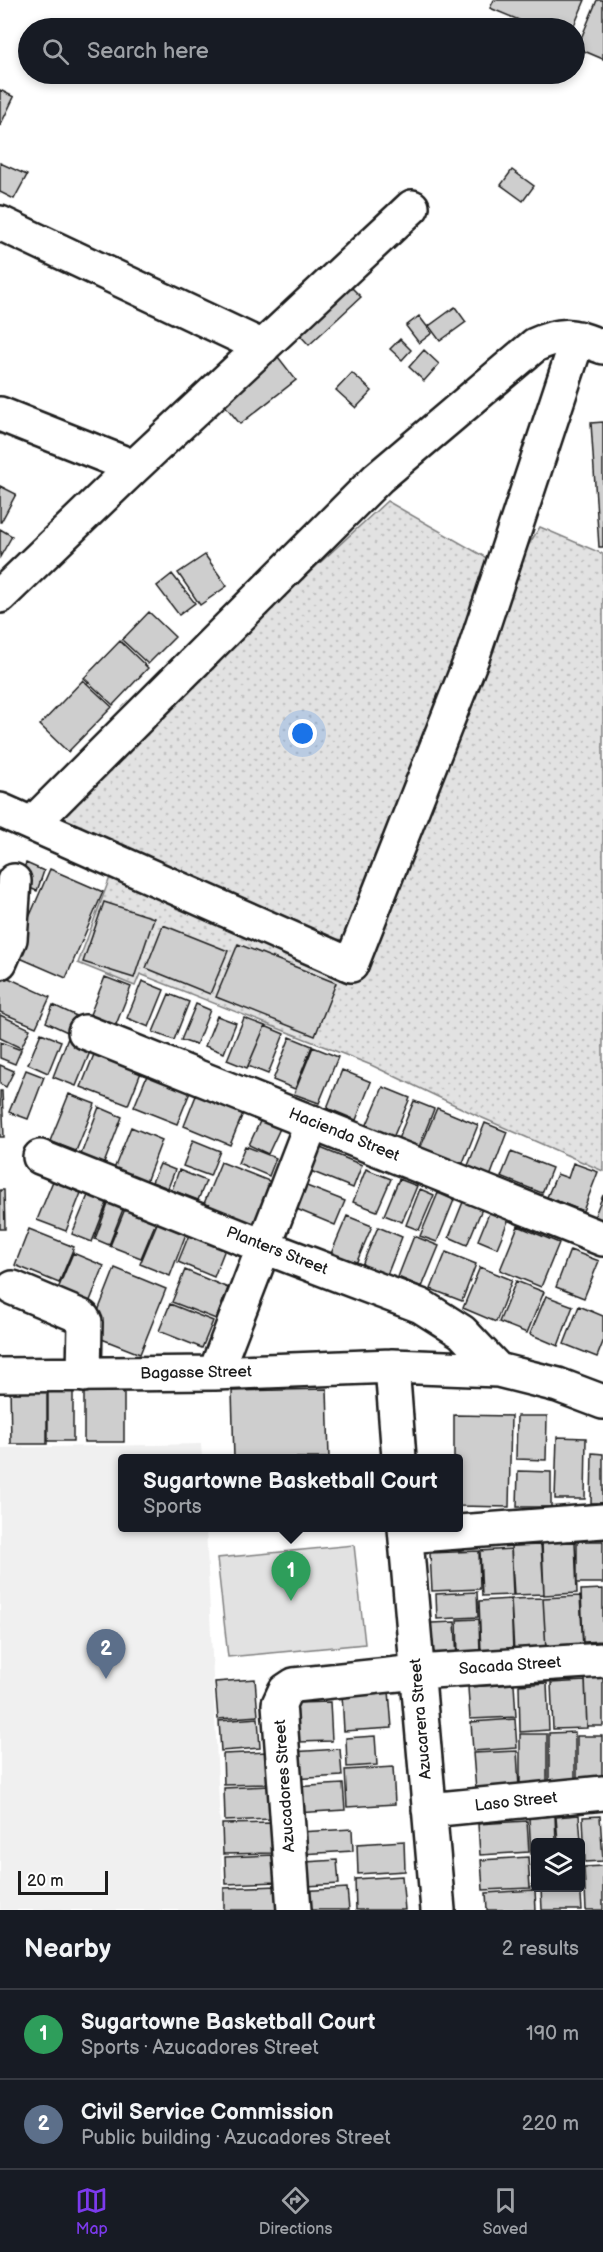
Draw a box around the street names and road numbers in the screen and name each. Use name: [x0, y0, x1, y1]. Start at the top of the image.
street label: Hacienda Street: [286, 1104, 402, 1166]
street label: Planters Street: [224, 1223, 331, 1279]
street label: Bagasse Street: [140, 1363, 252, 1383]
street label: Sacada Street: [458, 1653, 562, 1679]
street label: Azucarera Street: [406, 1658, 436, 1780]
street label: Azucadores Street: [271, 1719, 299, 1853]
street label: Laso Street: [474, 1788, 558, 1816]

